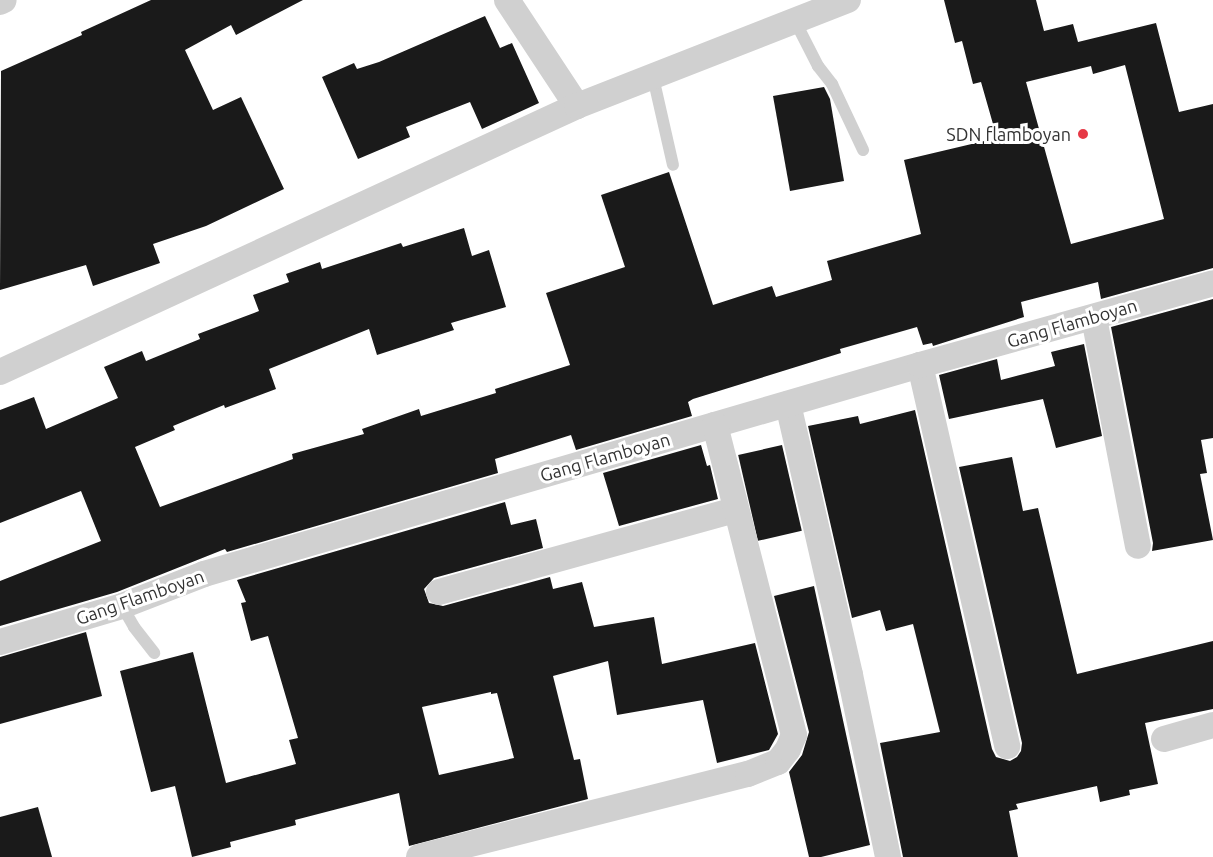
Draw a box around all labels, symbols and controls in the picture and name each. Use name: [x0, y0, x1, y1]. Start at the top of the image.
place label: SDN flamboyan: [946, 123, 1071, 145]
marker: SDN flamboyan: [1076, 127, 1090, 141]
street label: Gang Flamboyan: [1005, 294, 1139, 352]
street label: Gang Flamboyan: [538, 428, 672, 486]
street label: Gang Flamboyan: [73, 565, 207, 629]

